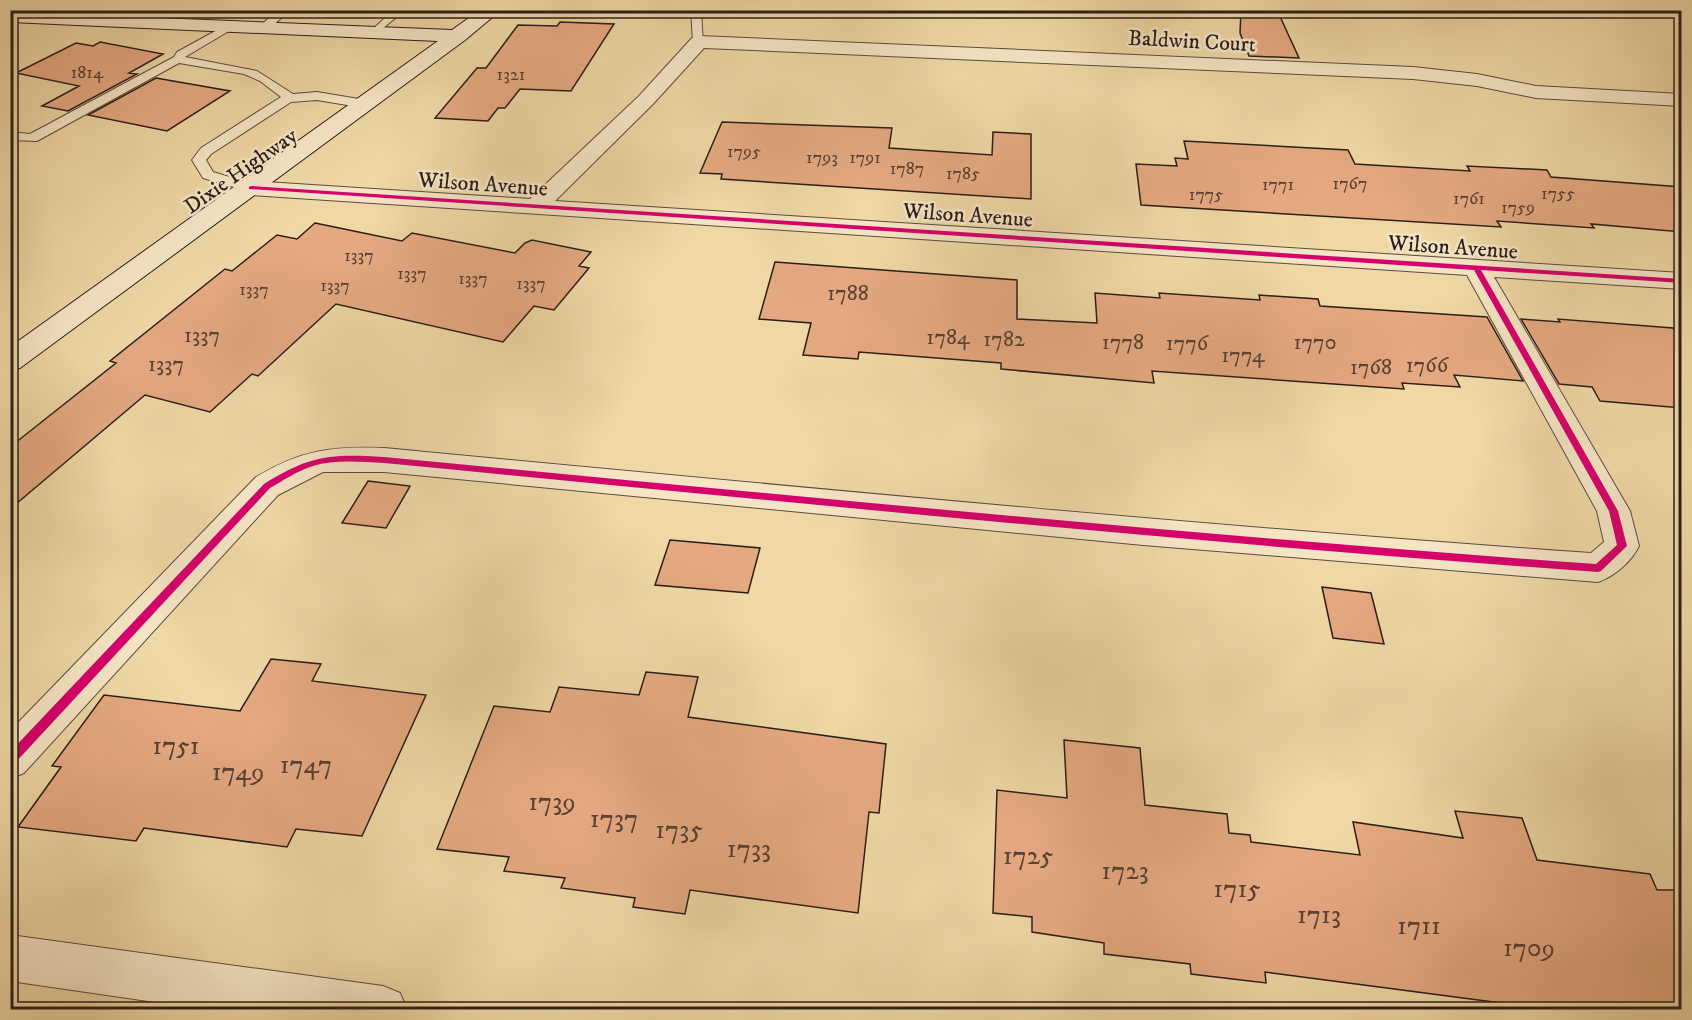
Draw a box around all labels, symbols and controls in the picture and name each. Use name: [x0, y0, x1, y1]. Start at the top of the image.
street label: Baldwin Court: [1127, 25, 1256, 58]
house number: 1814: [71, 62, 104, 84]
house number: 1321: [497, 64, 525, 86]
street label: Dixie Highway: [179, 122, 303, 220]
house number: 1795: [727, 141, 761, 163]
house number: 1793: [806, 147, 838, 169]
house number: 1791: [849, 147, 881, 169]
house number: 1787: [890, 158, 924, 180]
house number: 1785: [946, 163, 980, 185]
street label: Wilson Avenue: [416, 166, 549, 203]
house number: 1767: [1333, 173, 1367, 195]
house number: 1771: [1262, 174, 1294, 196]
house number: 1755: [1541, 183, 1575, 205]
house number: 1775: [1189, 184, 1223, 206]
house number: 1761: [1453, 188, 1485, 210]
street label: Wilson Avenue: [901, 197, 1034, 234]
house number: 1759: [1501, 197, 1535, 219]
street label: Wilson Avenue: [1386, 229, 1519, 266]
house number: 1337: [344, 245, 374, 267]
house number: 1337: [397, 263, 427, 285]
house number: 1337: [458, 268, 488, 290]
house number: 1337: [516, 273, 546, 295]
house number: 1337: [320, 275, 350, 297]
house number: 1337: [239, 279, 269, 301]
house number: 1788: [827, 280, 869, 307]
house number: 1337: [184, 322, 220, 349]
house number: 1784: [926, 324, 971, 351]
house number: 1782: [983, 326, 1025, 353]
house number: 1778: [1102, 329, 1144, 356]
house number: 1770: [1293, 329, 1337, 356]
house number: 1776: [1166, 330, 1210, 357]
house number: 1774: [1221, 342, 1266, 369]
house number: 1337: [148, 351, 184, 378]
house number: 1766: [1406, 352, 1450, 379]
house number: 1768: [1350, 354, 1392, 381]
house number: 1751: [152, 729, 200, 763]
house number: 1747: [280, 748, 332, 782]
house number: 1749: [212, 755, 264, 789]
house number: 1739: [528, 785, 576, 819]
house number: 1737: [590, 802, 638, 836]
house number: 1735: [655, 813, 703, 847]
house number: 1733: [727, 832, 771, 866]
house number: 1725: [1003, 839, 1053, 873]
house number: 1723: [1101, 854, 1149, 888]
house number: 1715: [1213, 872, 1261, 906]
house number: 1713: [1297, 898, 1341, 932]
house number: 1711: [1397, 909, 1441, 943]
house number: 1709: [1503, 931, 1555, 965]

